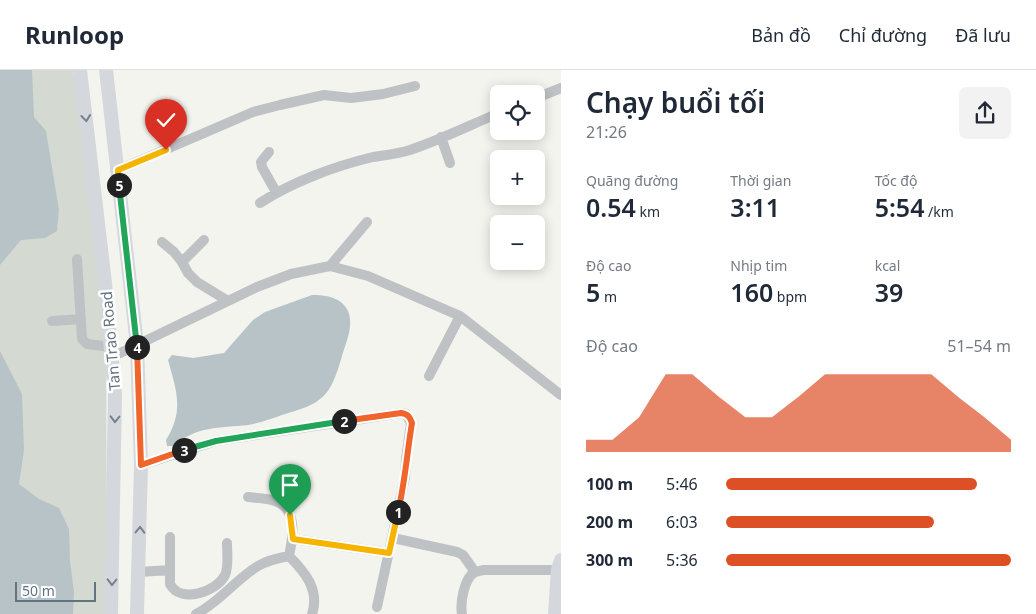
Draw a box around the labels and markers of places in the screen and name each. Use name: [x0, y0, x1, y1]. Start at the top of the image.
pin: [145, 99, 187, 150]
pin: 5: [106, 172, 132, 198]
pin: 4: [124, 334, 150, 360]
pin: 2: [332, 408, 356, 434]
pin: 3: [172, 438, 196, 462]
pin: [269, 464, 311, 515]
pin: 1: [386, 500, 410, 524]

